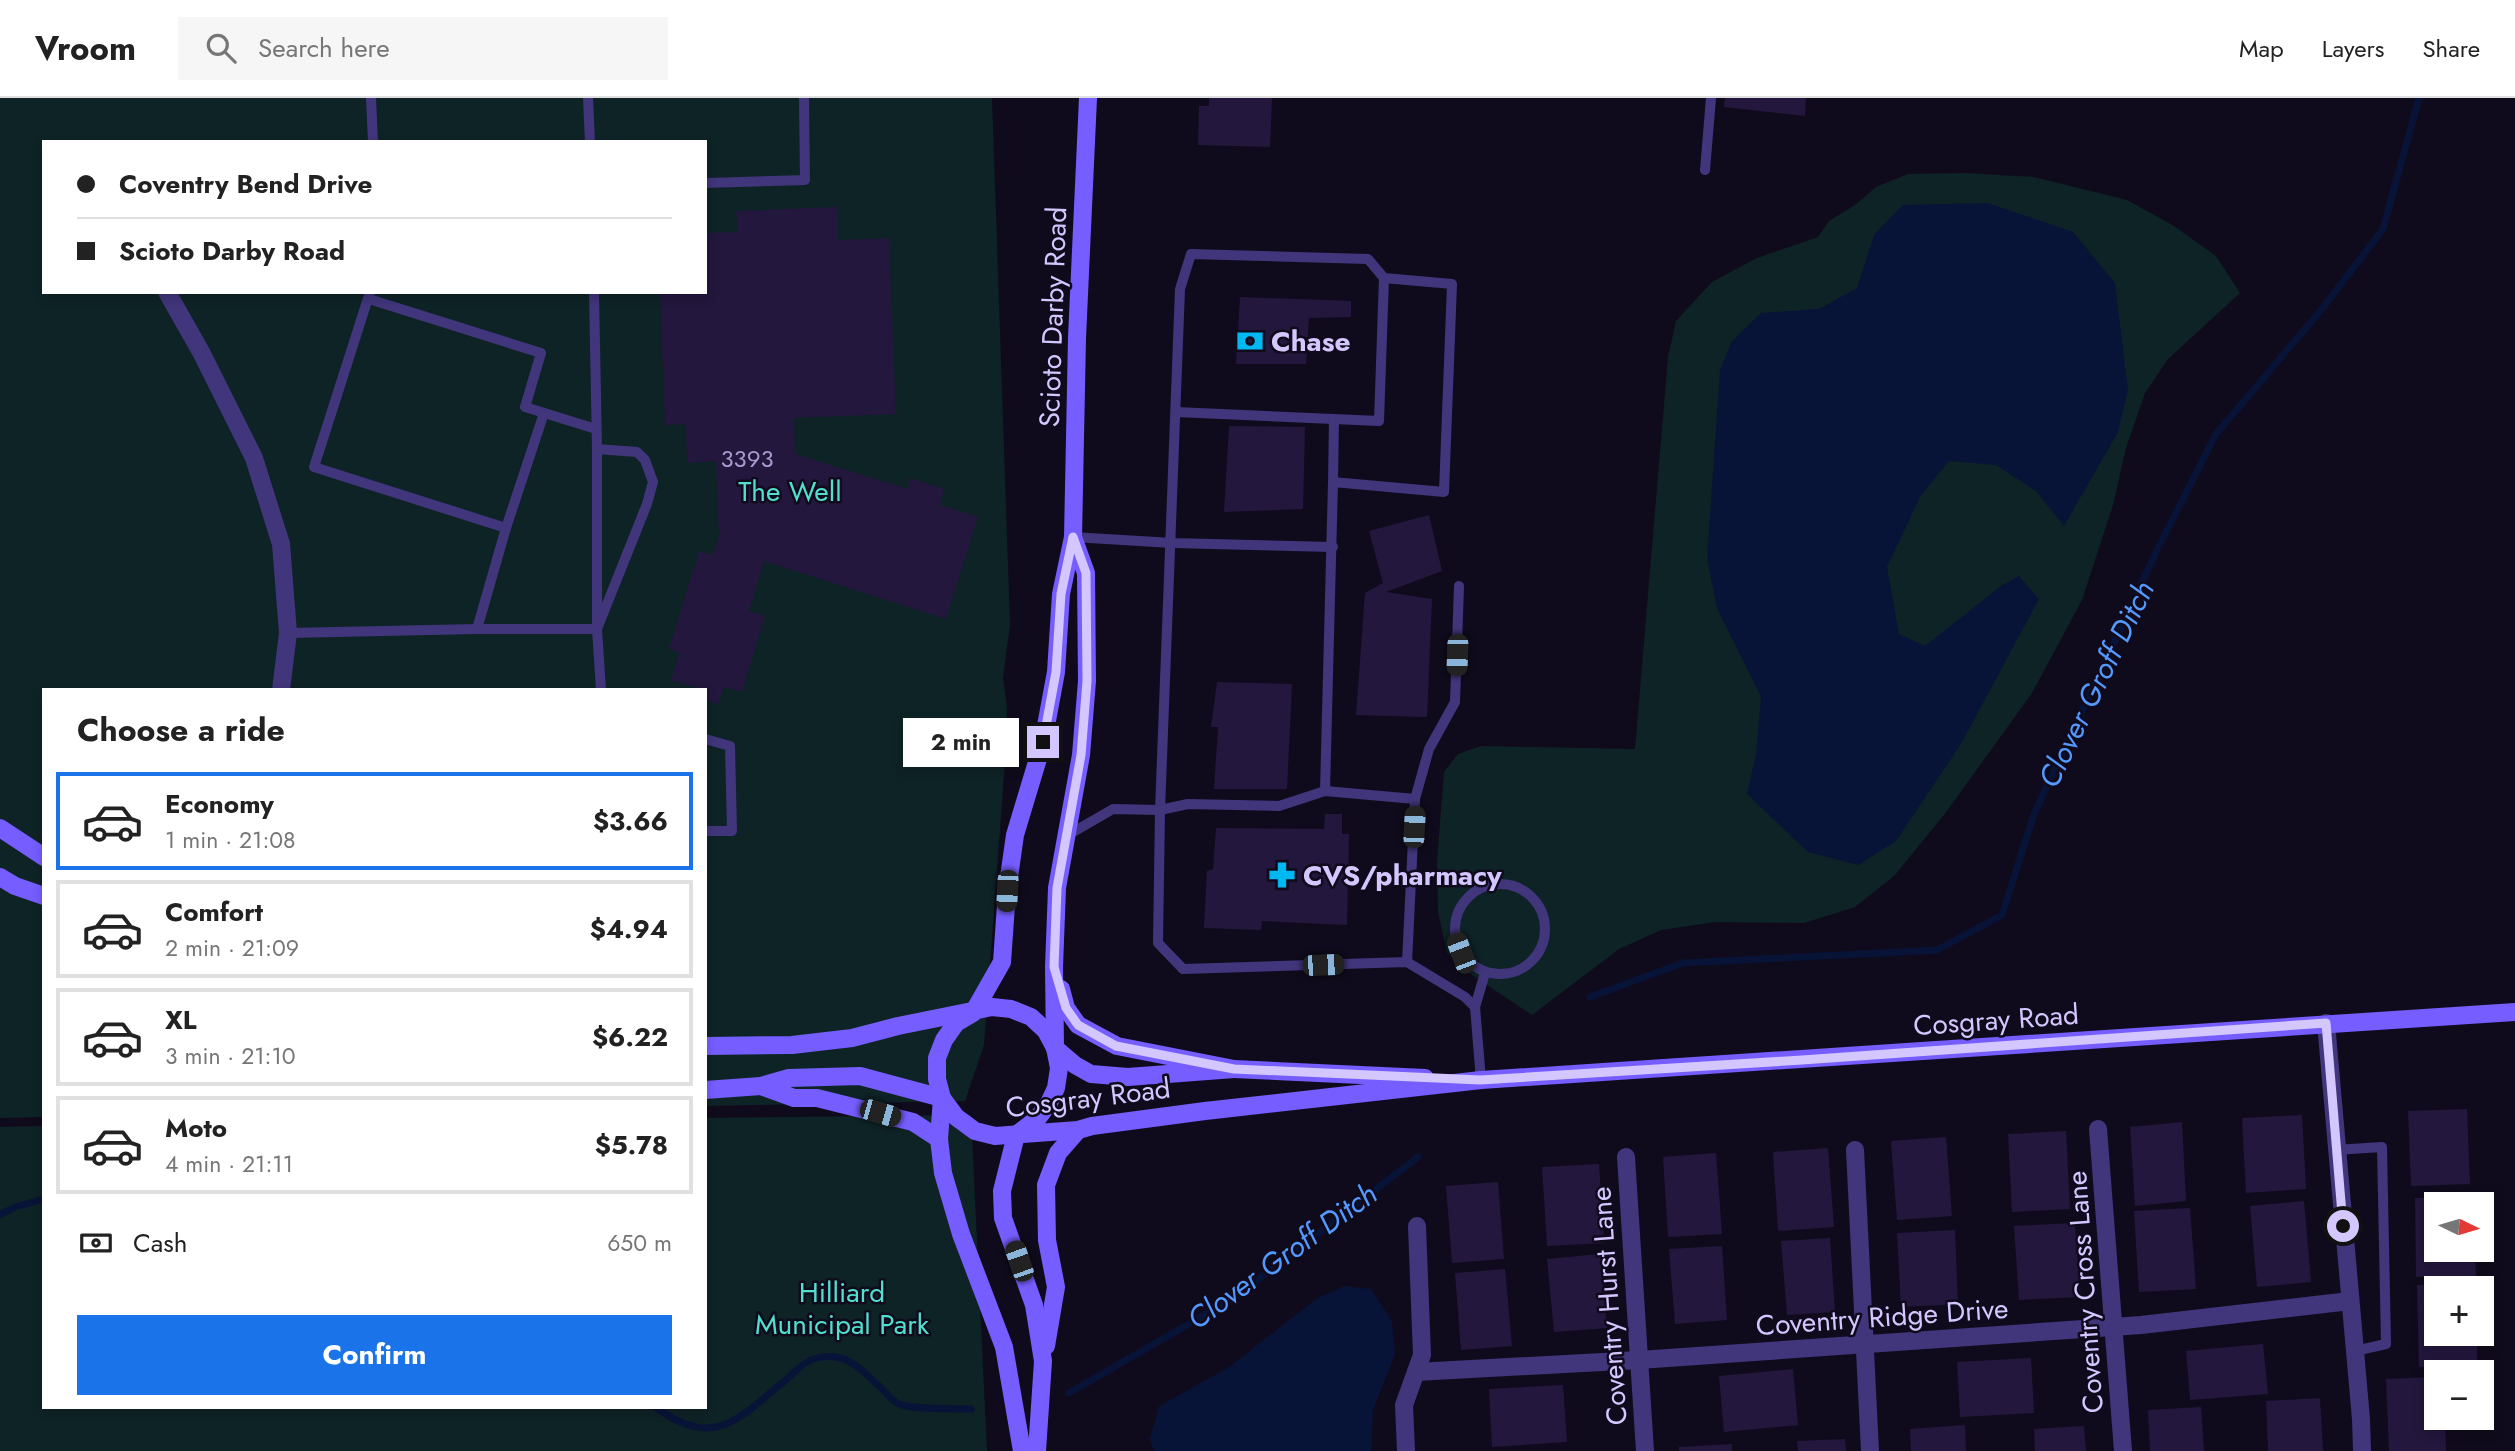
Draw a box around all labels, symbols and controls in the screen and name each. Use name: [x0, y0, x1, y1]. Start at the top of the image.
search box: [178, 17, 668, 80]
text: Vroom: [35, 25, 136, 72]
icon: search: [202, 29, 240, 67]
text: Search here: [258, 29, 390, 67]
text: Map: [2239, 31, 2284, 66]
text: Layers: [2322, 31, 2384, 66]
text: Share: [2422, 31, 2480, 66]
text: Coventry Bend Drive: [119, 165, 373, 203]
street label: Scioto Darby Road: [1029, 206, 1077, 428]
text: Scioto Darby Road: [119, 232, 345, 270]
place label: Chase: [1271, 321, 1350, 362]
bank icon: Chase: [1235, 326, 1265, 356]
house number: 3393: [720, 441, 774, 476]
park label: The Well: [738, 471, 842, 512]
water label: Clover Groff Ditch: [2027, 573, 2165, 795]
car: [1446, 634, 1469, 676]
text: Choose a ride: [77, 707, 285, 753]
callout: 2 min: [903, 718, 1018, 766]
text: 2 min: [931, 725, 991, 759]
route end: [1027, 726, 1059, 758]
text: Economy: [165, 785, 274, 823]
icon: car: [81, 790, 144, 853]
text: $3.66: [593, 802, 668, 840]
car: [1403, 805, 1426, 849]
text: 1 min · 21:08: [165, 823, 296, 857]
place label: CVS/pharmacy: [1303, 855, 1502, 896]
pharmacy icon: CVS/pharmacy: [1267, 860, 1297, 890]
car: [996, 869, 1019, 913]
text: Comfort: [165, 893, 263, 931]
icon: car: [81, 898, 144, 961]
text: $4.94: [590, 910, 668, 948]
car: [1444, 930, 1479, 976]
text: 2 min · 21:09: [165, 931, 299, 965]
car: [1302, 954, 1345, 976]
street label: Cosgray Road: [1912, 994, 2080, 1046]
text: XL: [165, 1001, 197, 1039]
icon: car: [81, 1006, 144, 1069]
text: $6.22: [592, 1018, 668, 1056]
text: 3 min · 21:10: [165, 1039, 296, 1073]
street label: Cosgray Road: [1003, 1068, 1173, 1128]
car: [857, 1097, 904, 1129]
text: Moto: [165, 1109, 227, 1147]
icon: car: [81, 1114, 144, 1177]
text: $5.78: [595, 1126, 668, 1164]
text: 4 min · 21:11: [165, 1147, 293, 1181]
street label: Coventry Cross Lane: [2056, 1169, 2114, 1415]
water label: Clover Groff Ditch: [1178, 1172, 1386, 1340]
street label: Coventry Hurst Lane: [1580, 1185, 1638, 1427]
north arrow: [2424, 1192, 2494, 1262]
map controls: [2424, 1192, 2494, 1430]
route start: [2327, 1210, 2359, 1242]
icon: cash: [77, 1224, 115, 1262]
text: Cash: [133, 1224, 187, 1262]
text: 650 m: [607, 1226, 672, 1260]
car: [1003, 1238, 1036, 1284]
park label: Hilliard Municipal Park: [755, 1272, 930, 1345]
button: +: [2424, 1276, 2494, 1346]
street label: Coventry Ridge Drive: [1754, 1288, 2010, 1346]
button: Confirm: [77, 1315, 672, 1395]
button: −: [2424, 1360, 2494, 1430]

